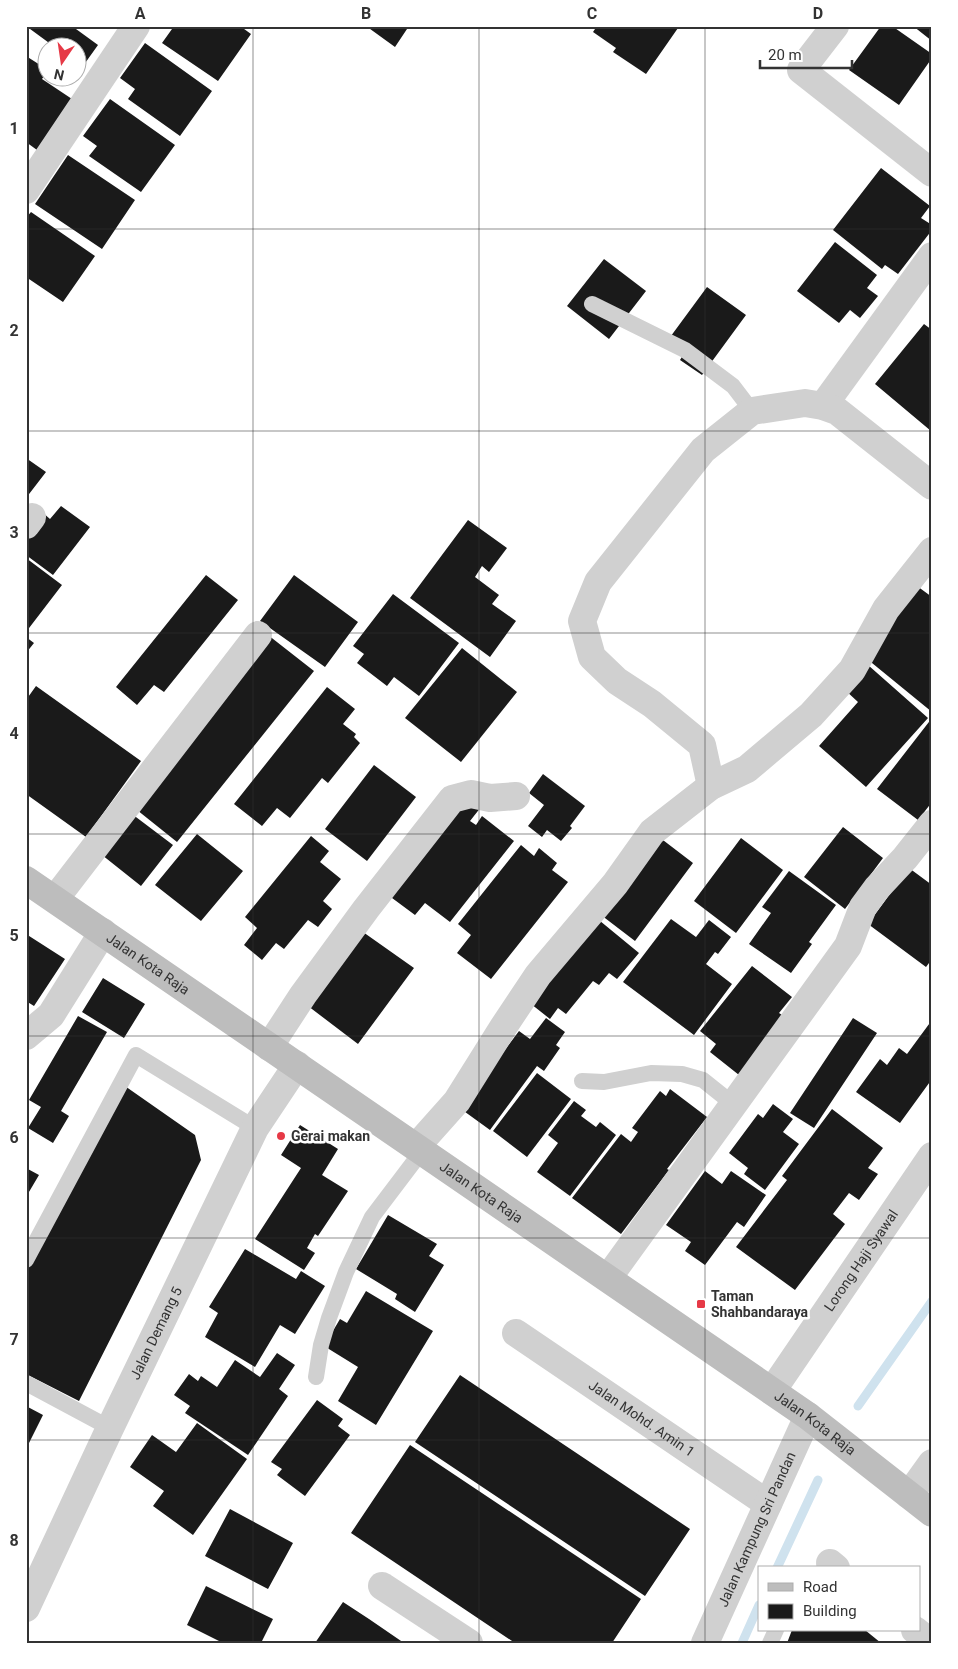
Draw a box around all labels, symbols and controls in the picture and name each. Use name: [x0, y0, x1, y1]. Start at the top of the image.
text: A: [135, 4, 146, 23]
text: B: [361, 4, 371, 23]
text: C: [587, 4, 597, 23]
text: D: [813, 4, 823, 23]
north arrow: [38, 38, 88, 88]
scale bar: [760, 38, 853, 70]
text: 20 m: [768, 46, 802, 64]
text: N: [52, 66, 66, 84]
text: 1: [9, 119, 19, 138]
text: 2: [9, 321, 19, 340]
text: 3: [9, 523, 19, 542]
text: 4: [9, 724, 19, 743]
text: 5: [9, 926, 19, 945]
street label: Jalan Kota Raja: [103, 930, 193, 998]
text: 6: [9, 1128, 19, 1147]
place label: Gerai makan: [291, 1128, 370, 1144]
marker: Gerai makan: [275, 1130, 287, 1142]
street label: Jalan Kota Raja: [437, 1158, 526, 1226]
street label: Lorong Haji Syawal: [821, 1207, 901, 1314]
street label: Jalan Demang 5: [127, 1284, 185, 1382]
place label: Taman Shahbandaraya: [711, 1288, 809, 1320]
marker: Taman Shahbandaraya: [695, 1298, 707, 1310]
text: 7: [9, 1330, 19, 1349]
street label: Jalan Mohd. Amin 1: [586, 1377, 698, 1460]
street label: Jalan Kota Raja: [772, 1388, 859, 1458]
street label: Jalan Kampung Sri Pandan: [715, 1449, 799, 1609]
text: 8: [9, 1531, 19, 1550]
legend: [758, 1566, 920, 1632]
text: Road: [803, 1578, 837, 1596]
text: Building: [803, 1602, 857, 1620]

